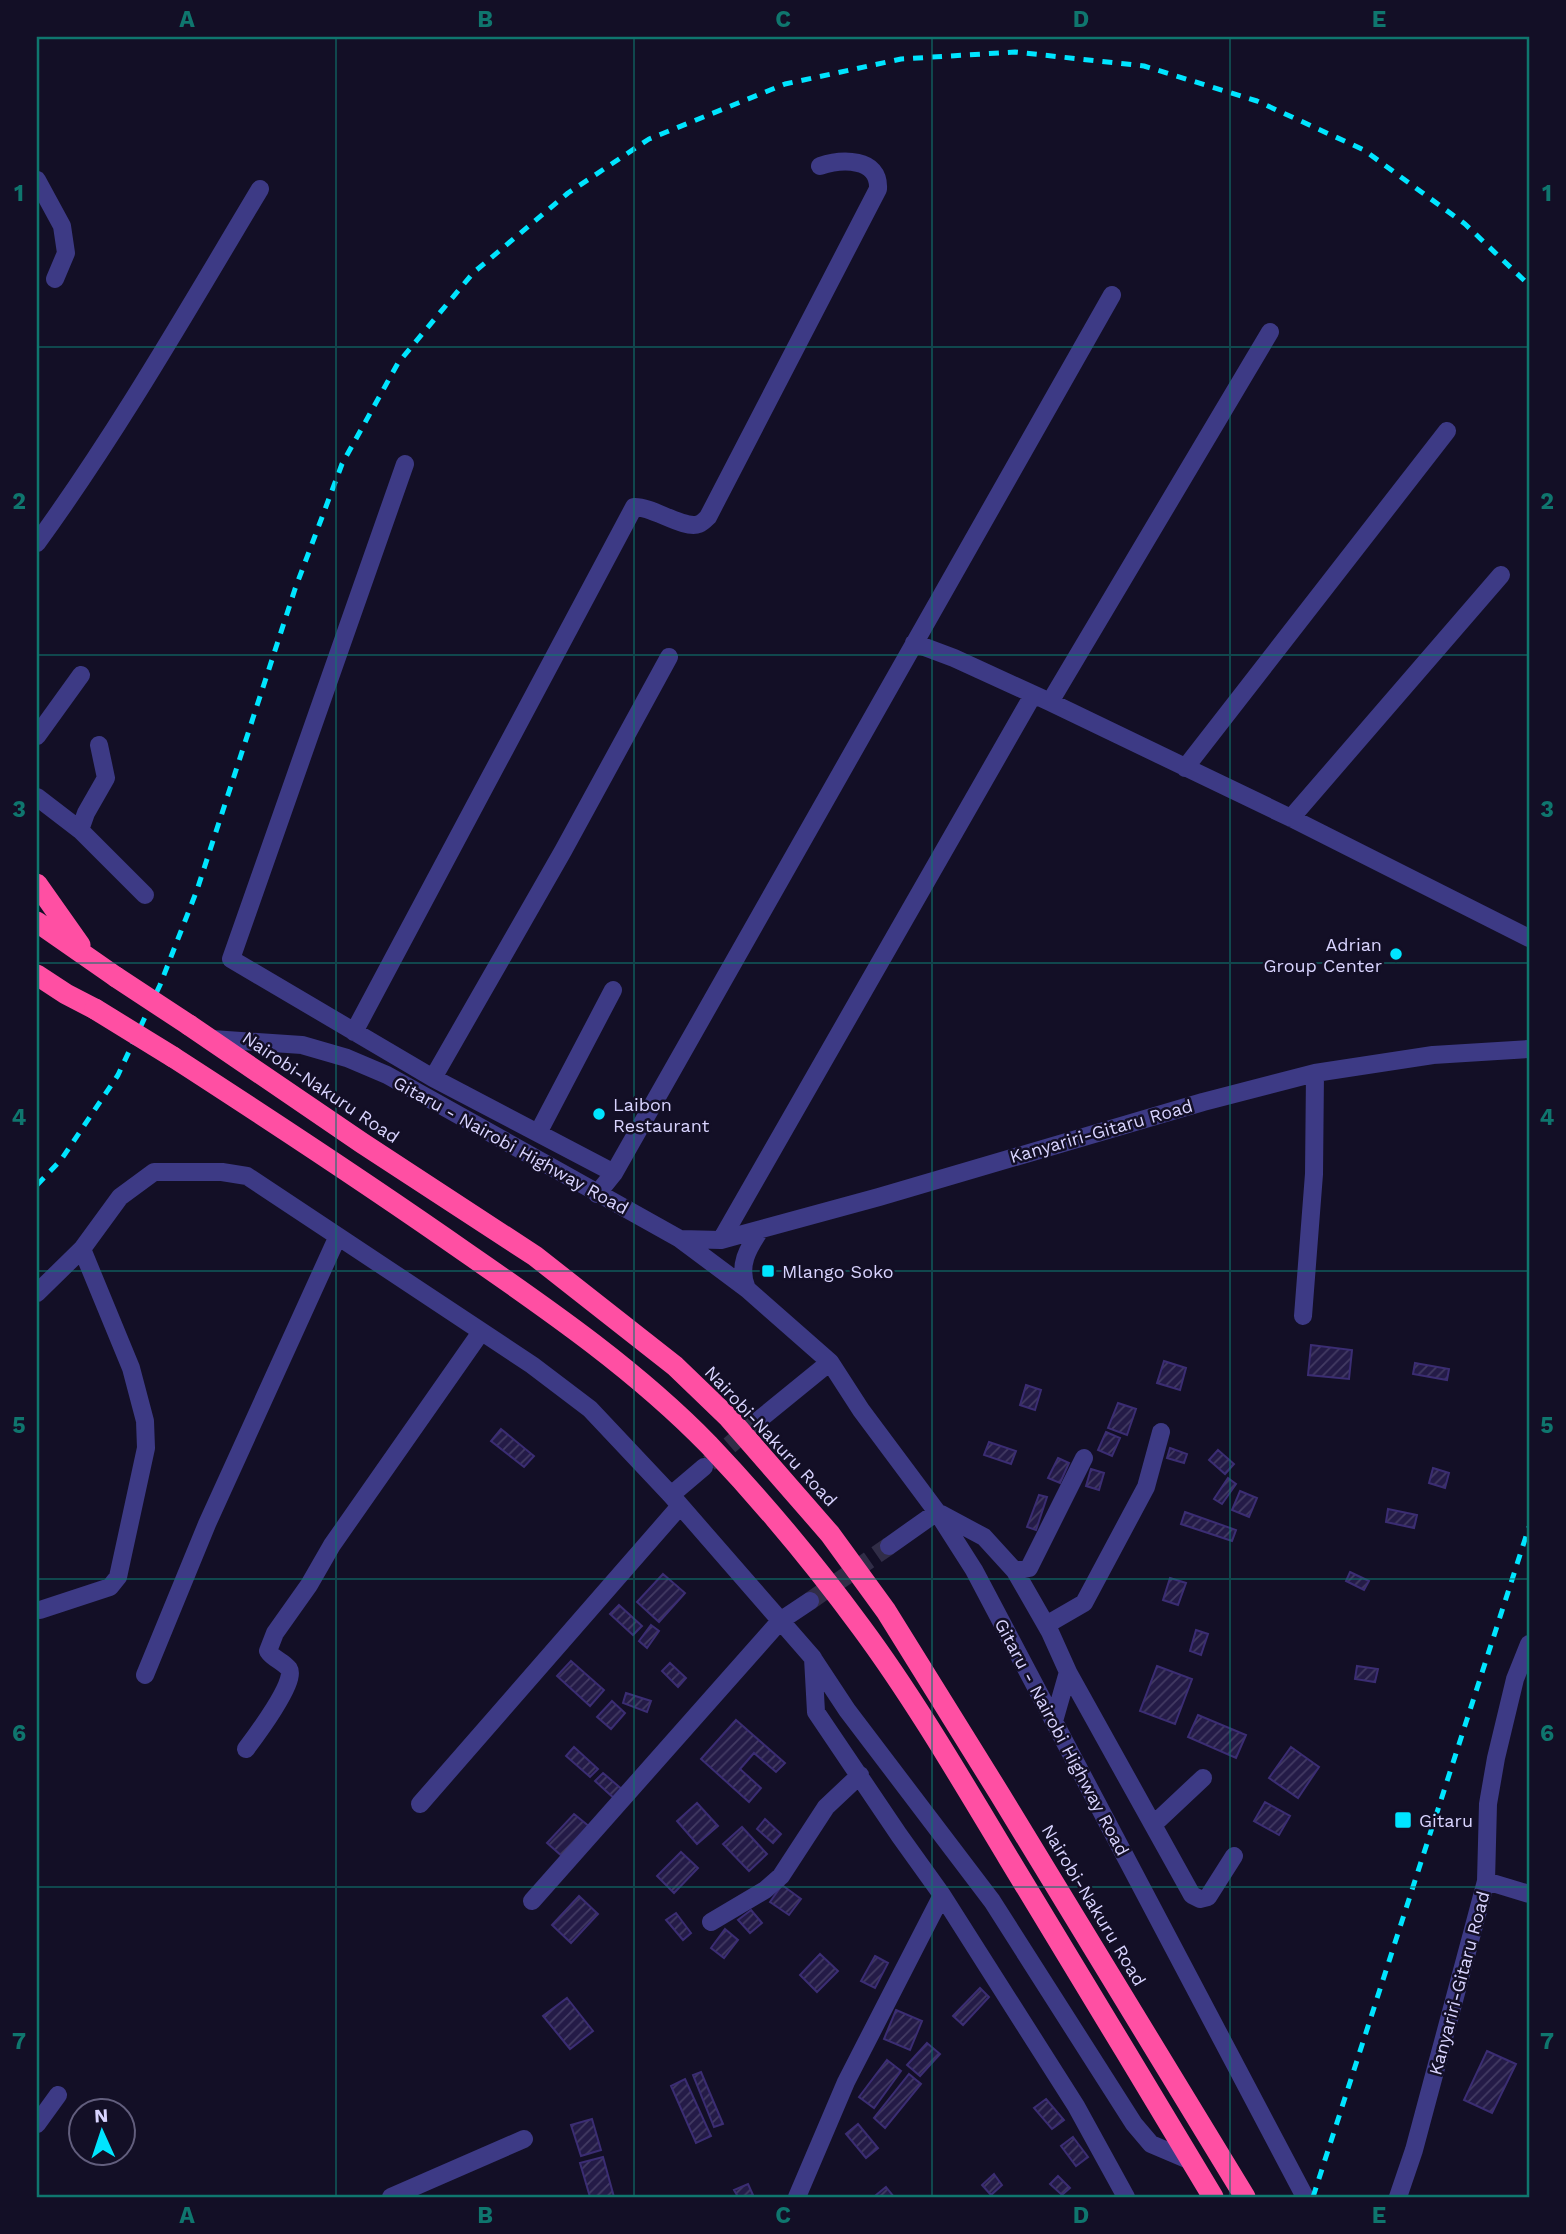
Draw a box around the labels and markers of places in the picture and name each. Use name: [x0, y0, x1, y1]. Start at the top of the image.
place label: Adrian Group Center: [1264, 934, 1382, 976]
marker: Adrian Group Center: [1388, 946, 1404, 962]
place label: Laibon Restaurant: [613, 1094, 710, 1136]
marker: Laibon Restaurant: [591, 1106, 607, 1122]
place label: Mlango Soko: [782, 1261, 894, 1282]
marker: Mlango Soko: [760, 1263, 776, 1279]
marker: Gitaru: [1393, 1810, 1413, 1830]
place label: Gitaru: [1419, 1810, 1473, 1831]

